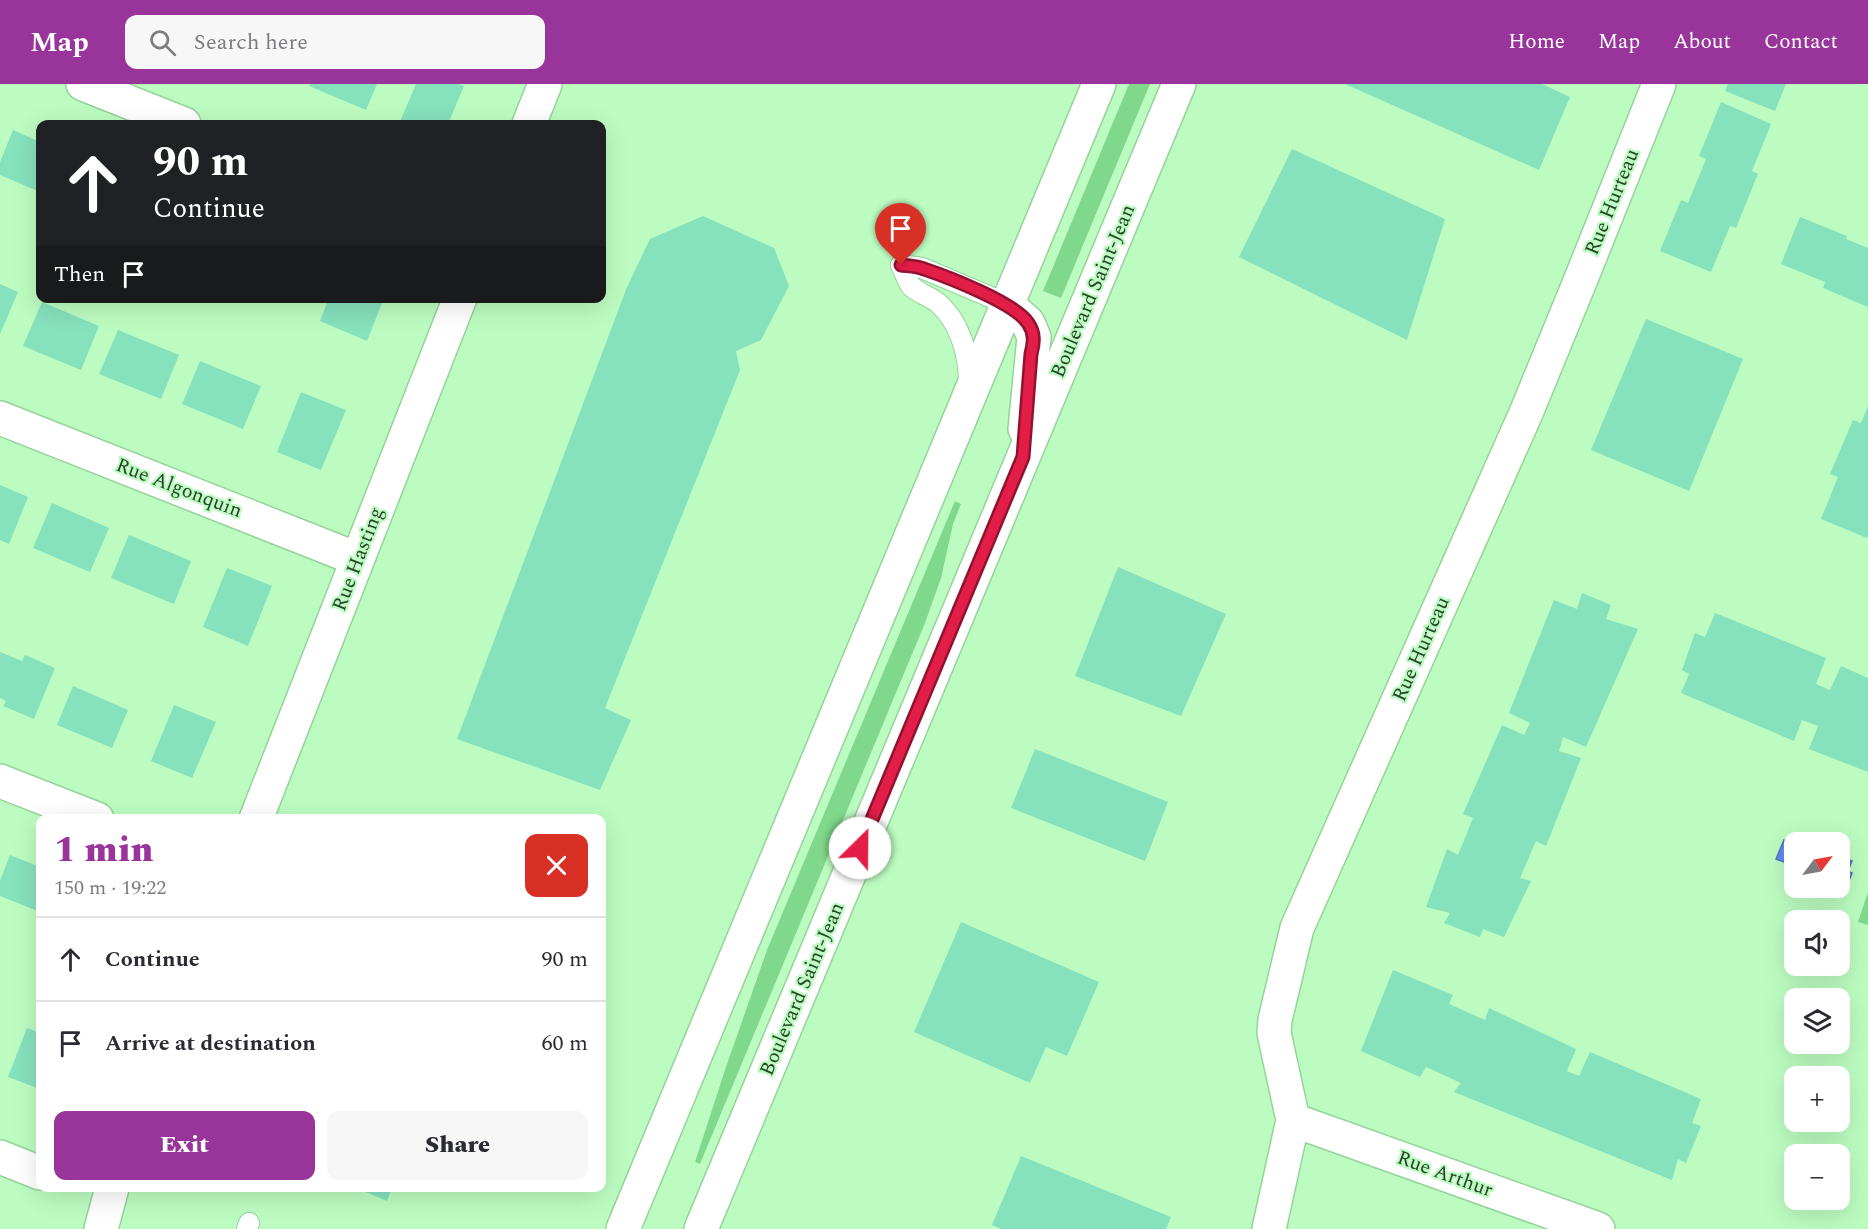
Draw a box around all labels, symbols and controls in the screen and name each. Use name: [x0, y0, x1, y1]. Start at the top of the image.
search box: [125, 15, 545, 69]
text: Map: [30, 21, 89, 64]
icon: search: [146, 26, 179, 59]
text: Search here: [194, 26, 308, 59]
text: Home: [1508, 26, 1565, 58]
text: Map: [1598, 26, 1640, 58]
text: About: [1673, 26, 1731, 58]
text: Contact: [1764, 26, 1838, 58]
text: 90 m: [153, 131, 248, 194]
icon: ahead: [54, 144, 132, 222]
street label: Rue Hurteau: [1577, 144, 1647, 260]
text: Continue: [153, 188, 265, 230]
street label: Boulevard Saint-Jean: [1043, 200, 1143, 382]
pin: [875, 203, 926, 265]
icon: arrive: [884, 212, 917, 245]
text: Then: [54, 258, 105, 291]
icon: arrive: [117, 258, 150, 291]
street label: Rue Algonquin: [111, 450, 247, 526]
street label: Rue Hasting: [324, 503, 392, 615]
street label: Rue Hurteau: [1384, 592, 1458, 706]
position arrow: [828, 816, 892, 880]
text: 1 min: [54, 823, 154, 878]
north arrow: [1784, 832, 1850, 898]
map controls: [1784, 832, 1850, 1210]
button: close: [525, 834, 588, 897]
text: 150 m · 19:22: [54, 873, 166, 903]
street label: Boulevard Saint-Jean: [752, 898, 852, 1080]
button: sound: [1784, 910, 1850, 976]
icon: ahead: [54, 943, 87, 976]
text: Continue: [105, 943, 200, 976]
text: 90 m: [542, 943, 588, 976]
button: layers: [1784, 988, 1850, 1054]
icon: arrive: [54, 1027, 87, 1060]
text: Arrive at destination: [105, 1027, 316, 1060]
text: 60 m: [542, 1027, 588, 1060]
button: +: [1784, 1066, 1850, 1132]
button: Exit: [54, 1111, 315, 1180]
button: Share: [327, 1111, 588, 1180]
street label: Rue Arthur: [1393, 1143, 1497, 1205]
button: −: [1784, 1144, 1850, 1210]

